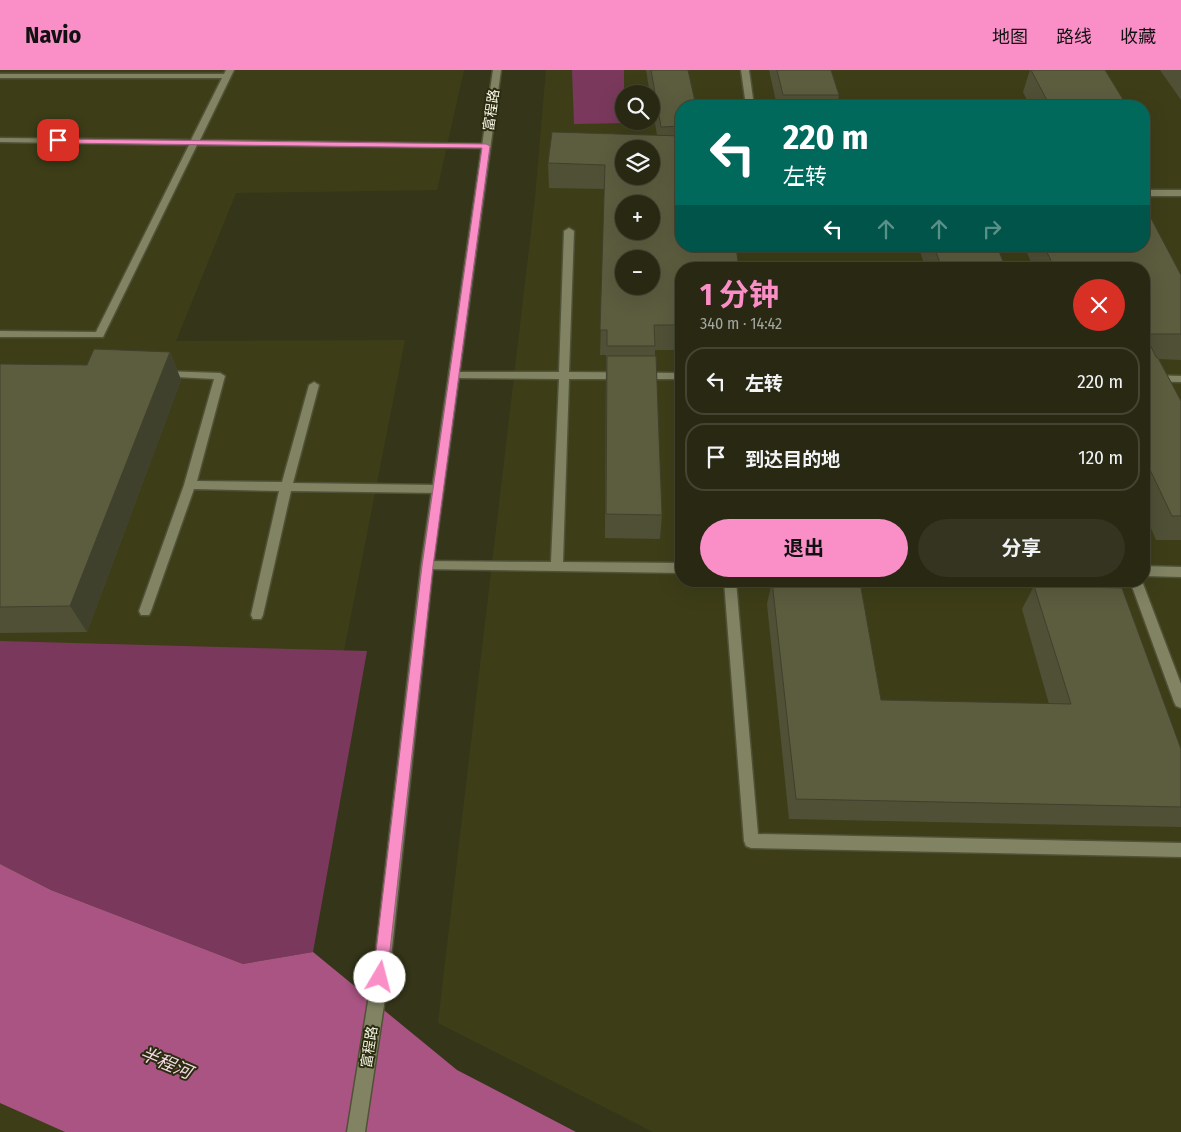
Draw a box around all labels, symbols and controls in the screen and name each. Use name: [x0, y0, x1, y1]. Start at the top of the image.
text: Navio: [25, 21, 81, 49]
text: 地图: [992, 26, 1028, 48]
text: 路线: [1056, 26, 1092, 48]
text: 收藏: [1120, 26, 1156, 48]
map controls: [615, 85, 660, 295]
button: search: [615, 85, 660, 130]
street label: 富程路: [480, 88, 503, 132]
text: 220 m: [783, 116, 869, 158]
pin: [37, 119, 79, 161]
icon: left: [700, 120, 765, 185]
icon: arrive: [44, 126, 72, 154]
button: layers: [615, 140, 660, 185]
text: 左转: [783, 163, 827, 190]
button: +: [615, 195, 660, 240]
icon: left: [819, 215, 847, 243]
icon: ahead: [872, 215, 900, 243]
icon: ahead: [925, 215, 953, 243]
icon: right: [978, 215, 1006, 243]
button: −: [615, 250, 660, 295]
text: 1 分钟: [700, 277, 779, 313]
button: close: [1073, 279, 1125, 331]
text: 340 m · 14:42: [700, 314, 782, 333]
icon: left: [702, 367, 730, 395]
text: 220 m: [1077, 370, 1123, 393]
text: 左转: [745, 372, 783, 395]
icon: arrive: [702, 443, 730, 471]
text: 120 m: [1078, 446, 1123, 469]
text: 到达目的地: [745, 448, 840, 471]
button: 退出: [700, 519, 908, 577]
button: 分享: [918, 519, 1125, 577]
position arrow: [353, 950, 405, 1002]
street label: 富程路: [358, 1025, 381, 1069]
water label: 半程河: [137, 1042, 198, 1085]

